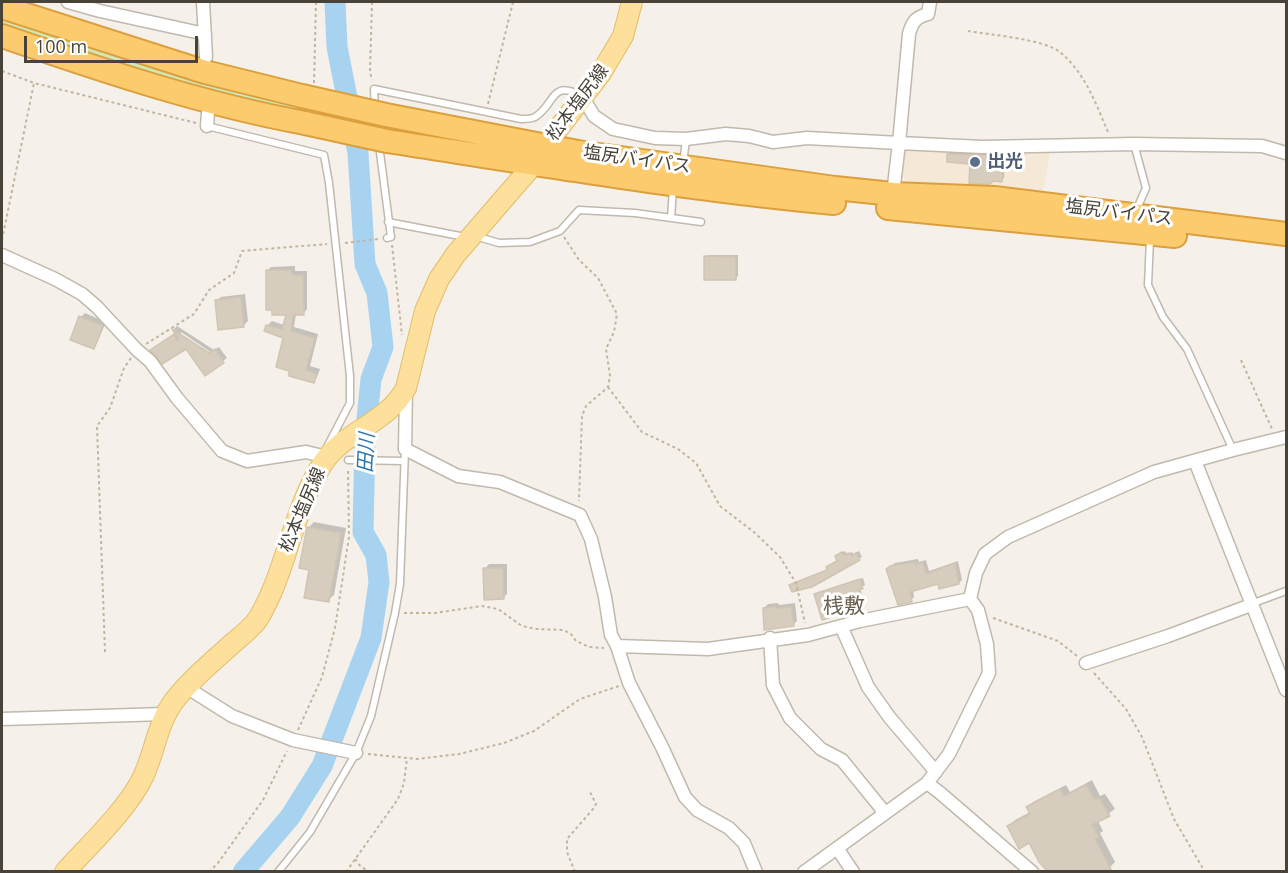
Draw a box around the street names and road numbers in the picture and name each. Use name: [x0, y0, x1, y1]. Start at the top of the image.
street label: 松本塩尻線: [542, 61, 614, 145]
street label: 塩尻バイパス: [582, 142, 692, 178]
street label: 塩尻バイパス: [1064, 196, 1174, 230]
street label: 松本塩尻線: [275, 464, 331, 556]

